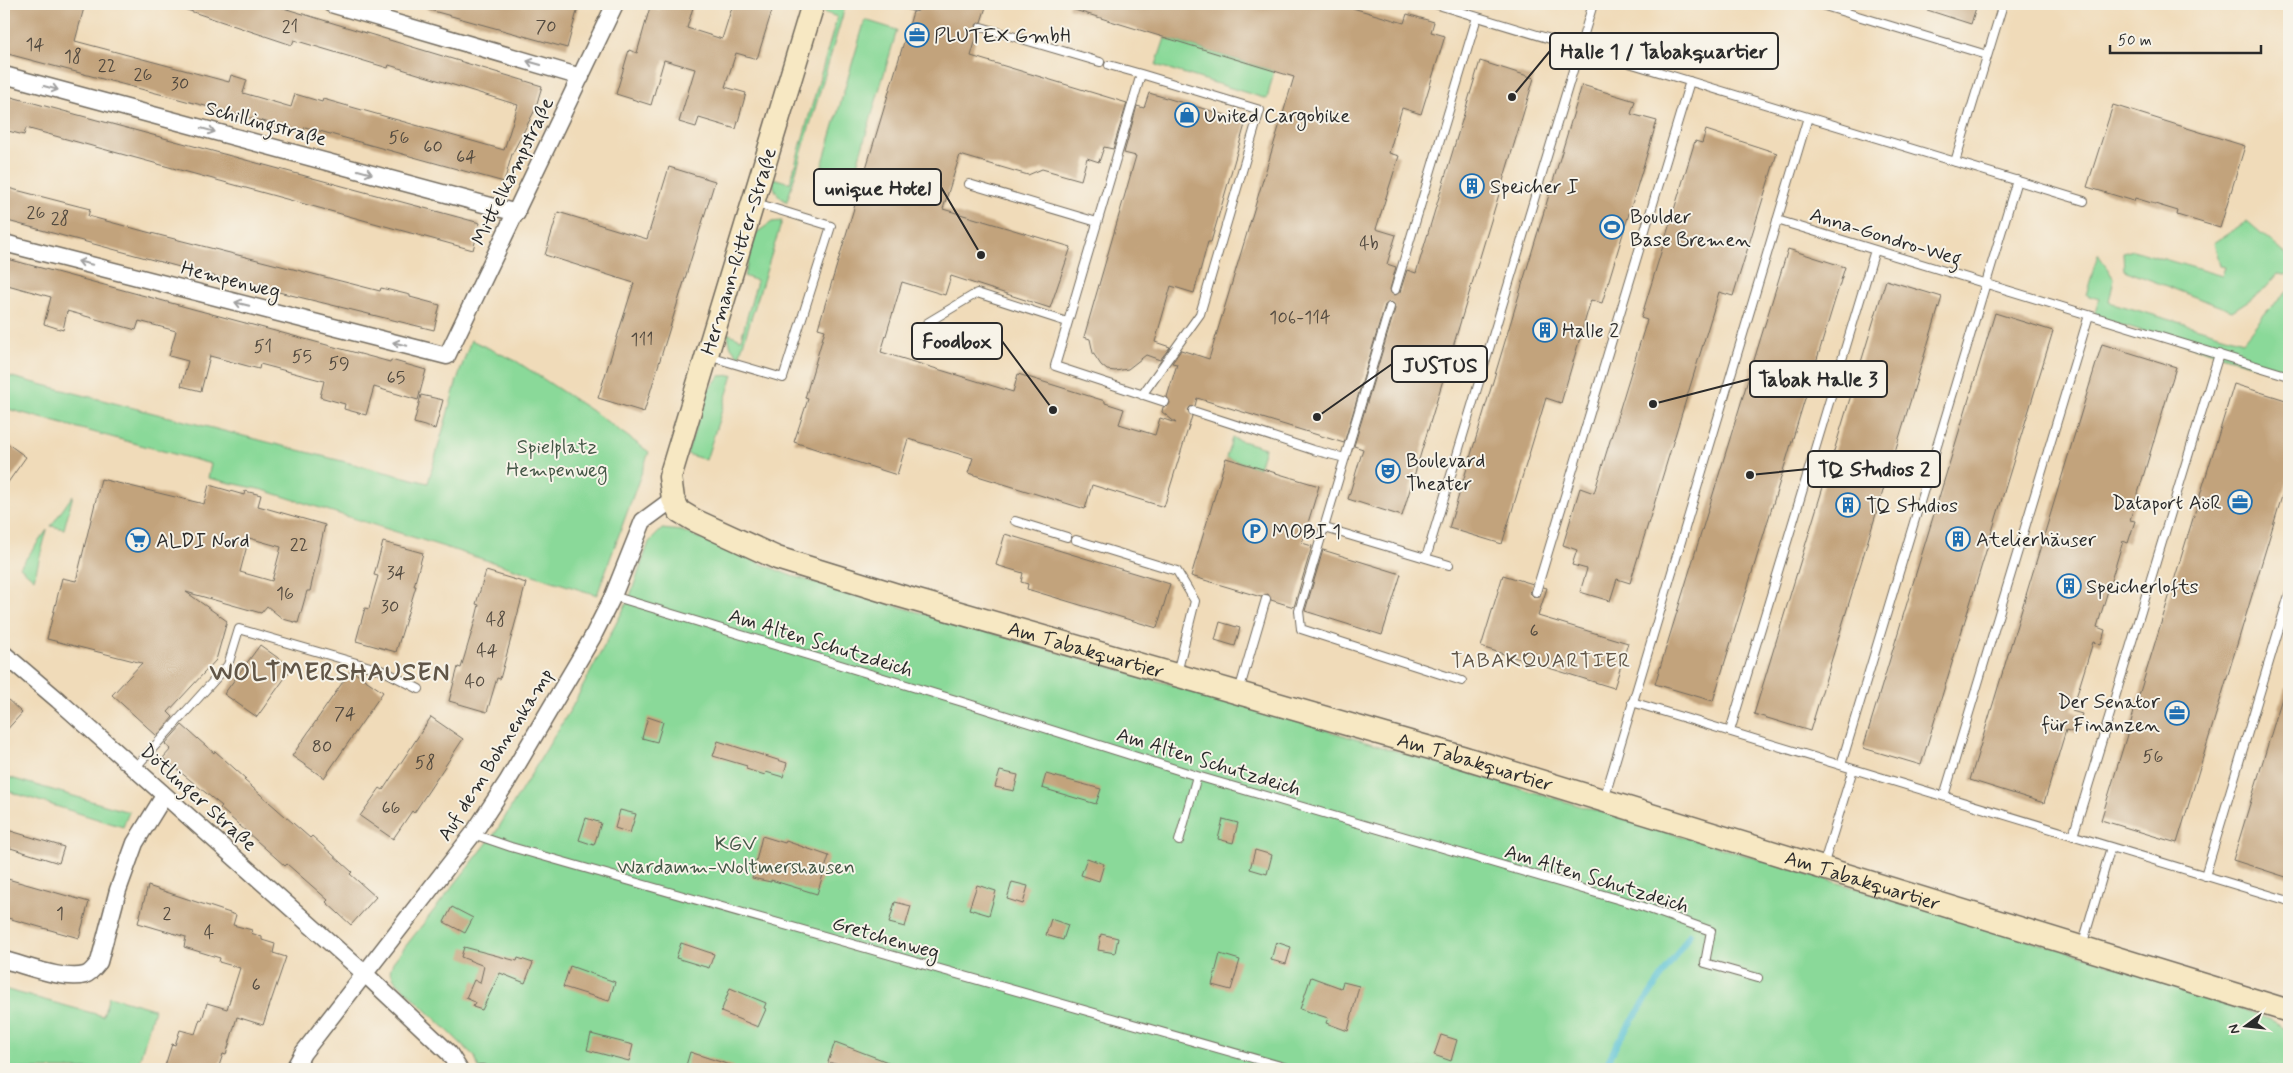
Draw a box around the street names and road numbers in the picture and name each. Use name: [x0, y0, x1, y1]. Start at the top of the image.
street label: Mittelkampstraße: [466, 93, 561, 250]
street label: Schillingstraße: [201, 95, 330, 156]
street label: Hermann-Ritter-Straße: [695, 144, 784, 358]
street label: Anna-Gondro-Weg: [1806, 202, 1965, 275]
street label: Hempenweg: [178, 255, 283, 307]
street label: Am Alten Schutzdeich: [725, 603, 916, 684]
street label: Am Tabakquartier: [1005, 615, 1167, 686]
street label: Auf dem Bohnenkamp: [432, 663, 561, 847]
street label: Am Alten Schutzdeich: [1113, 722, 1304, 803]
street label: Am Tabakquartier: [1394, 727, 1556, 799]
street label: Dötlinger Straße: [132, 738, 262, 860]
street label: Am Alten Schutzdeich: [1501, 839, 1692, 920]
street label: Am Tabakquartier: [1781, 845, 1943, 918]
street label: Gretchenweg: [828, 910, 942, 968]

